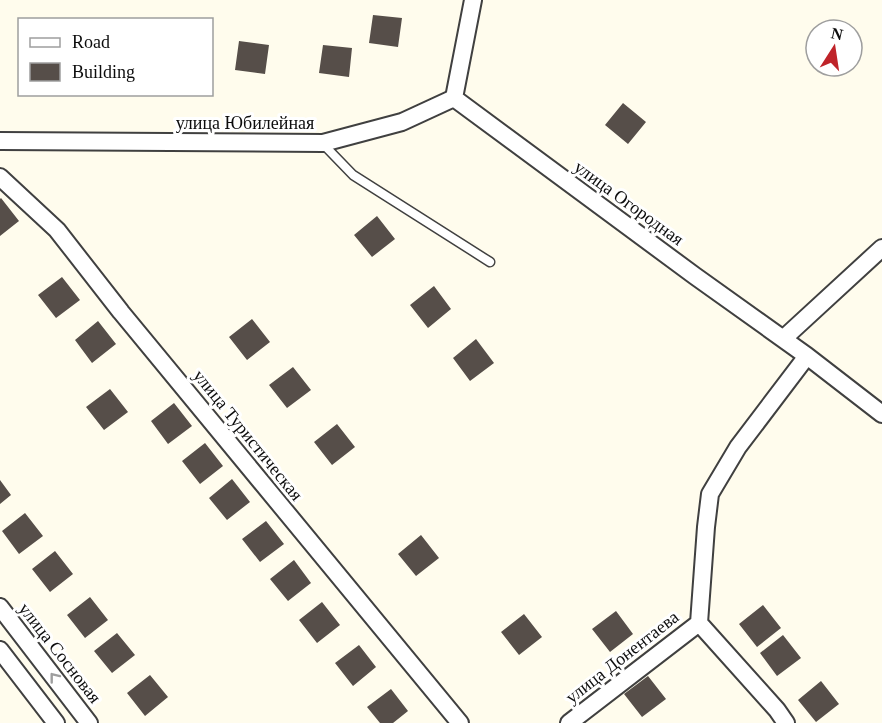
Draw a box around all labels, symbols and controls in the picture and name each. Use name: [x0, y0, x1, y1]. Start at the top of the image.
legend: [18, 18, 213, 96]
north arrow: [804, 18, 864, 78]
text: N: [830, 24, 845, 43]
text: Road: [72, 32, 110, 52]
text: Building: [72, 62, 135, 82]
street label: улица Юбилейная: [176, 113, 314, 133]
street label: улица Огородная: [570, 157, 688, 249]
street label: улица Туристическая: [189, 366, 307, 504]
street label: улица Сосновая: [15, 599, 105, 707]
street label: улица Донентаева: [562, 607, 682, 707]
one-way arrow: [50, 672, 61, 683]

